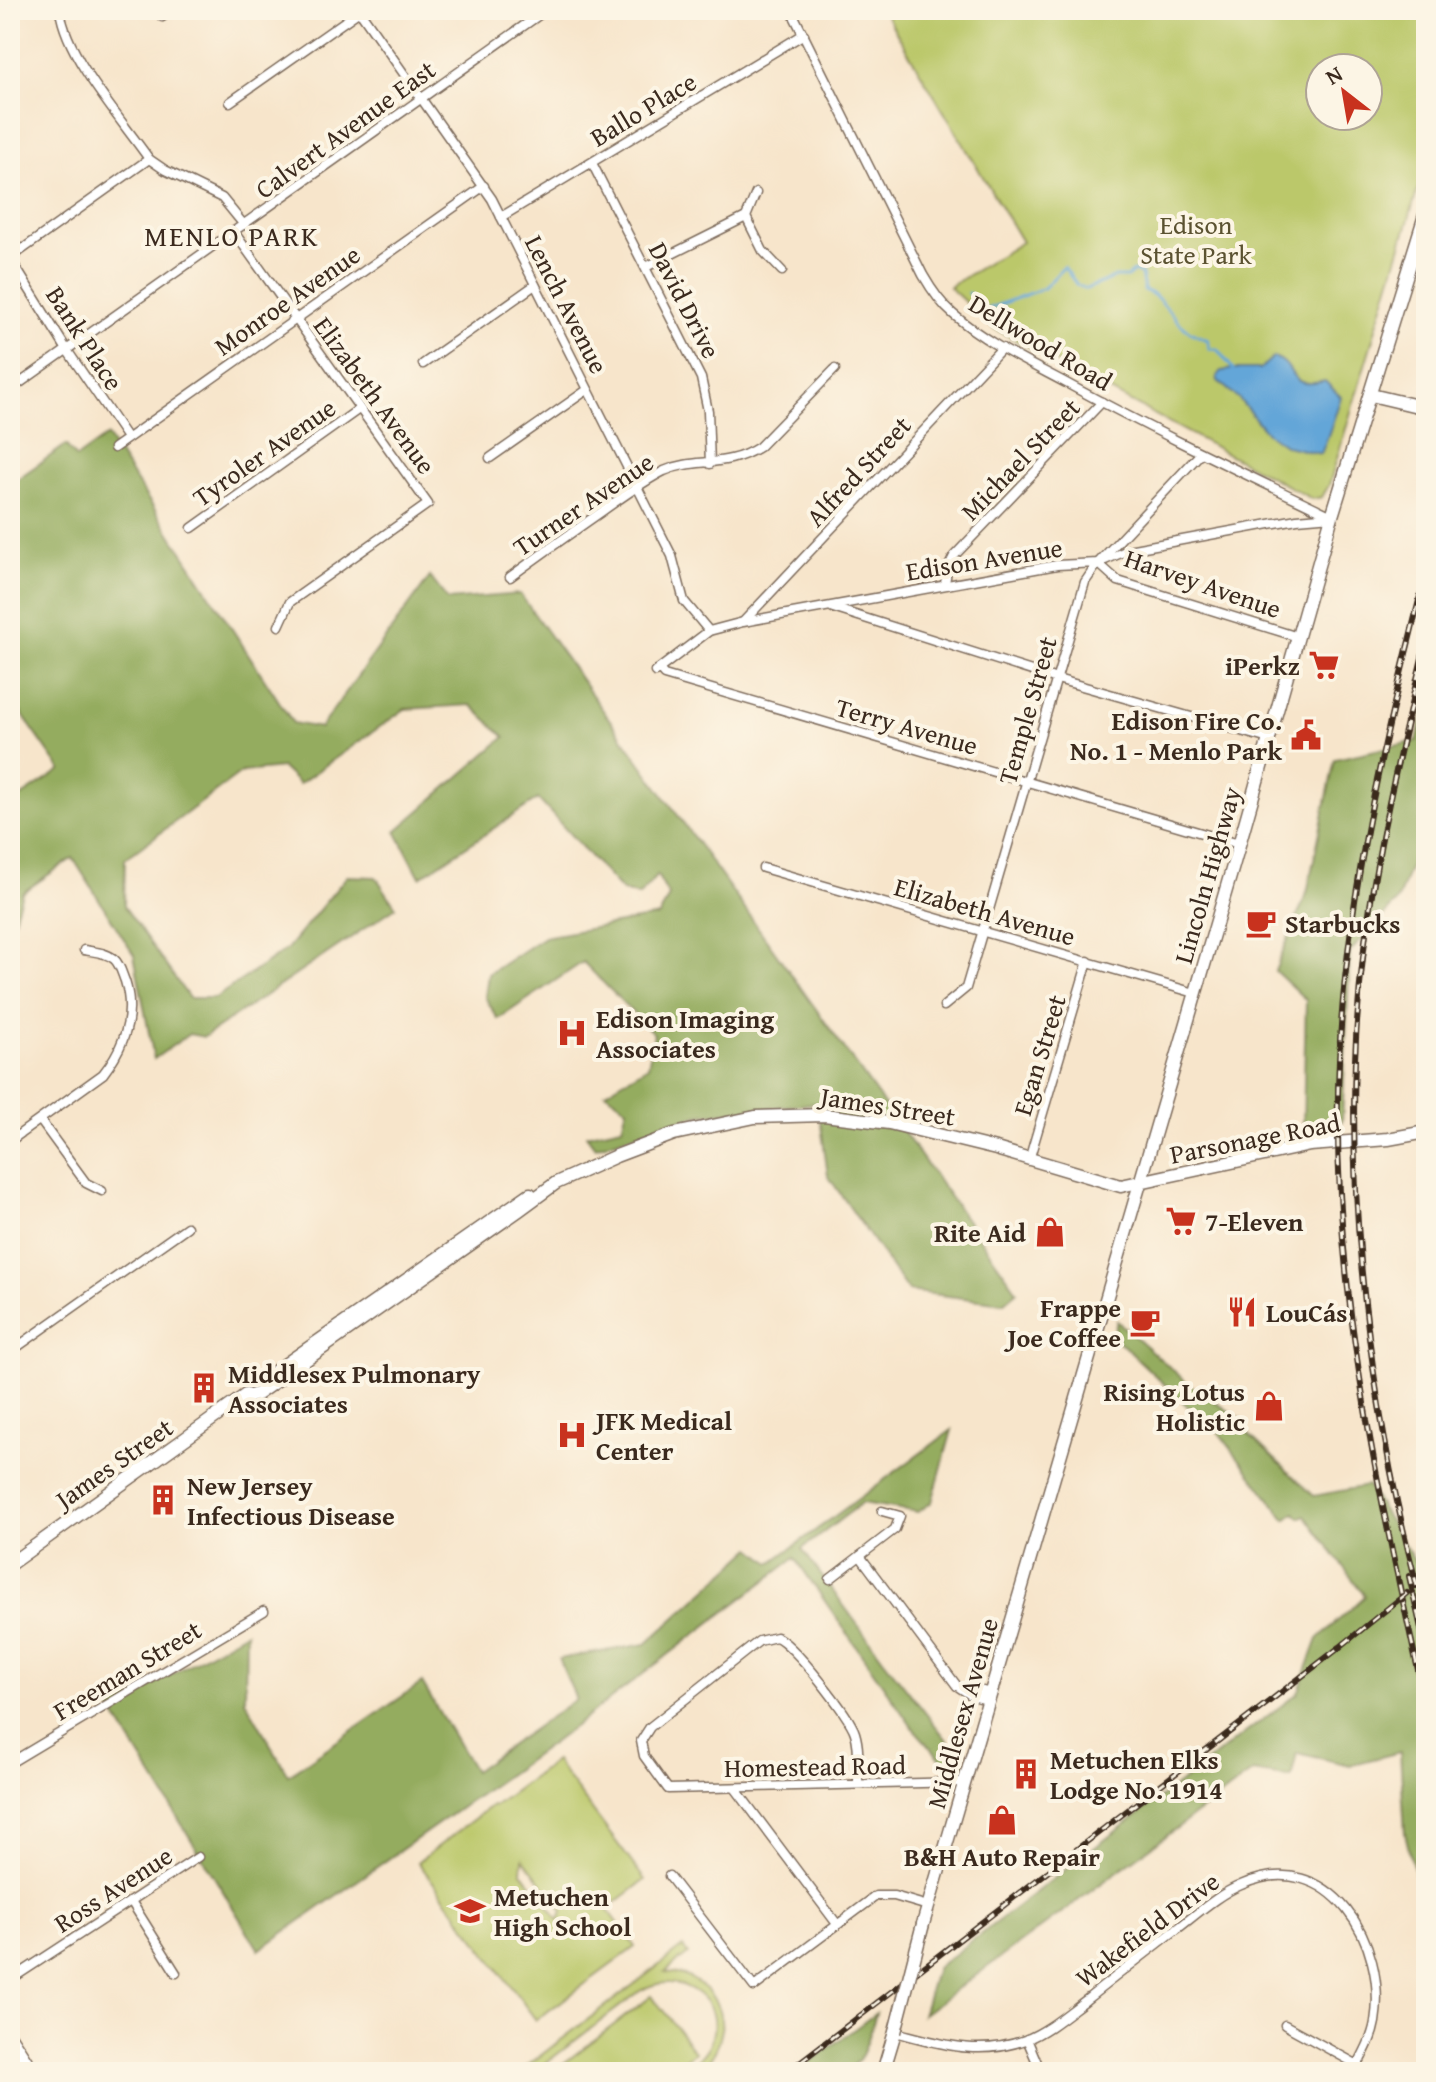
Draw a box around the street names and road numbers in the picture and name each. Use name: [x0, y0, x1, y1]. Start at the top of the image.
street label: Calvert Avenue East: [247, 50, 443, 208]
street label: Ballo Place: [582, 62, 704, 156]
street label: Lench Avenue: [515, 228, 619, 380]
street label: Monroe Avenue: [206, 235, 368, 365]
street label: David Drive: [639, 235, 731, 365]
street label: Bank Place: [37, 278, 133, 398]
street label: Dellwood Road: [962, 284, 1120, 400]
street label: Elizabeth Avenue: [304, 308, 446, 482]
street label: Tyroler Avenue: [184, 388, 344, 516]
street label: Michael Street: [951, 389, 1089, 529]
street label: Alfred Street: [796, 407, 920, 535]
street label: Turner Avenue: [505, 442, 661, 566]
street label: Edison Avenue: [903, 527, 1065, 591]
street label: Harvey Avenue: [1119, 538, 1287, 628]
street label: Temple Street: [987, 632, 1067, 788]
street label: Terry Avenue: [832, 687, 982, 765]
street label: Lincoln Highway: [1163, 782, 1251, 968]
street label: Elizabeth Avenue: [890, 867, 1080, 955]
street label: Egan Street: [1002, 990, 1076, 1120]
street label: James Street: [815, 1076, 958, 1136]
street label: Parsonage Road: [1166, 1102, 1344, 1174]
street label: James Street: [45, 1408, 181, 1520]
street label: Freeman Street: [45, 1610, 209, 1730]
street label: Middlesex Avenue: [916, 1613, 1008, 1813]
street label: Homestead Road: [724, 1745, 906, 1787]
street label: Ross Avenue: [46, 1836, 180, 1942]
street label: Wakefield Drive: [1067, 1862, 1227, 1996]

